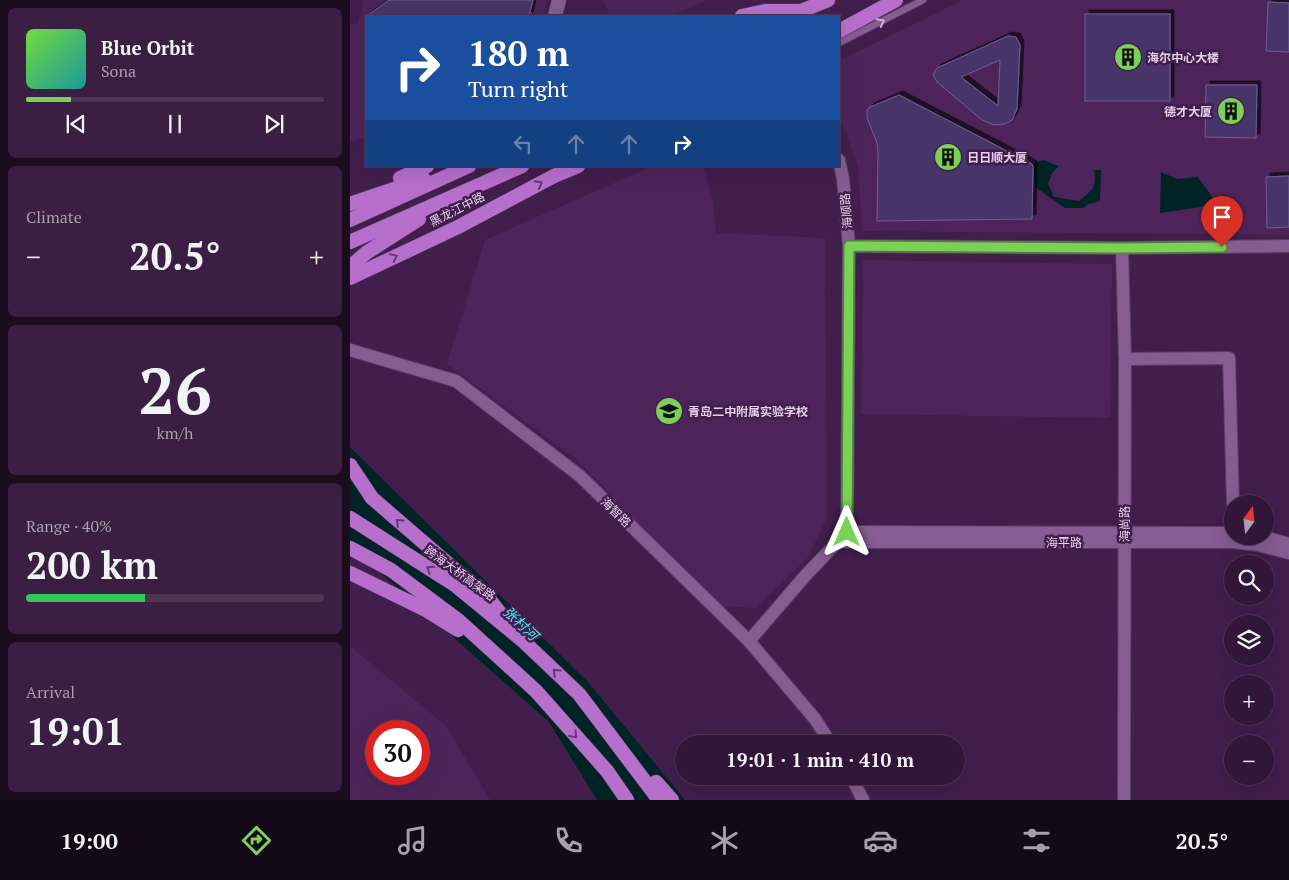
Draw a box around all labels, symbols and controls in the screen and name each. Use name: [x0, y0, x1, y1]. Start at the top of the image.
one-way arrow: [876, 18, 885, 28]
text: 180 m: [468, 30, 569, 76]
text: Blue Orbit: [101, 35, 194, 60]
icon: right: [385, 35, 450, 100]
building icon: 海尔中心大楼: [1113, 42, 1143, 72]
place label: 海尔中心大楼: [1147, 50, 1219, 65]
text: Sona: [101, 60, 136, 82]
text: Turn right: [468, 74, 568, 103]
building icon: 德才大厦: [1216, 96, 1246, 126]
place label: 德才大厦: [1164, 104, 1212, 119]
icon: previous: [62, 110, 90, 138]
icon: pause: [161, 110, 189, 138]
icon: next: [260, 110, 288, 138]
icon: left: [509, 130, 537, 158]
icon: ahead: [562, 130, 590, 158]
icon: ahead: [615, 130, 643, 158]
icon: right: [668, 130, 696, 158]
building icon: 日日顺大厦: [933, 142, 963, 172]
place label: 日日顺大厦: [967, 150, 1027, 165]
one-way arrow: [534, 180, 543, 190]
street label: 黑龙江中路: [427, 189, 487, 229]
street label: 海顺路: [837, 192, 855, 230]
pin: [1201, 196, 1243, 247]
icon: arrive: [1208, 203, 1236, 231]
text: Climate: [26, 206, 82, 228]
text: 20.5°: [129, 231, 221, 281]
text: −: [26, 238, 41, 275]
text: +: [309, 238, 324, 275]
one-way arrow: [389, 253, 398, 264]
text: 26: [138, 346, 212, 433]
school or university icon: 青岛二中附属实验学校: [654, 396, 684, 426]
place label: 青岛二中附属实验学校: [688, 404, 808, 419]
text: km/h: [157, 422, 193, 444]
street label: 海智路: [598, 494, 634, 530]
north arrow: [1224, 495, 1274, 545]
map controls: [1224, 495, 1274, 785]
position arrow: [820, 505, 872, 557]
street label: 海尚路: [1117, 506, 1132, 542]
text: Range · 40%: [26, 515, 112, 537]
one-way arrow: [395, 519, 404, 528]
street label: 海平路: [1046, 535, 1082, 550]
text: 200 km: [26, 540, 158, 590]
street label: 跨海大桥高架路: [422, 542, 498, 604]
button: search: [1224, 555, 1274, 605]
one-way arrow: [426, 566, 436, 575]
water label: 张村河: [499, 602, 545, 646]
button: layers: [1224, 615, 1274, 665]
one-way arrow: [552, 669, 561, 678]
button: +: [1224, 675, 1274, 725]
text: Arrival: [26, 681, 75, 703]
text: 19:01: [26, 706, 125, 756]
speed limit sign: 30: [365, 720, 430, 785]
one-way arrow: [568, 729, 577, 738]
button: −: [1224, 735, 1274, 785]
text: 19:01 · 1 min · 410 m: [726, 747, 914, 772]
icon: directions: [239, 823, 274, 858]
icon: music: [395, 823, 430, 858]
icon: phone: [551, 823, 586, 858]
icon: climate: [707, 823, 742, 858]
icon: car: [863, 823, 898, 858]
icon: filters: [1019, 823, 1054, 858]
text: 19:00: [61, 826, 118, 855]
text: 20.5°: [1175, 826, 1228, 855]

